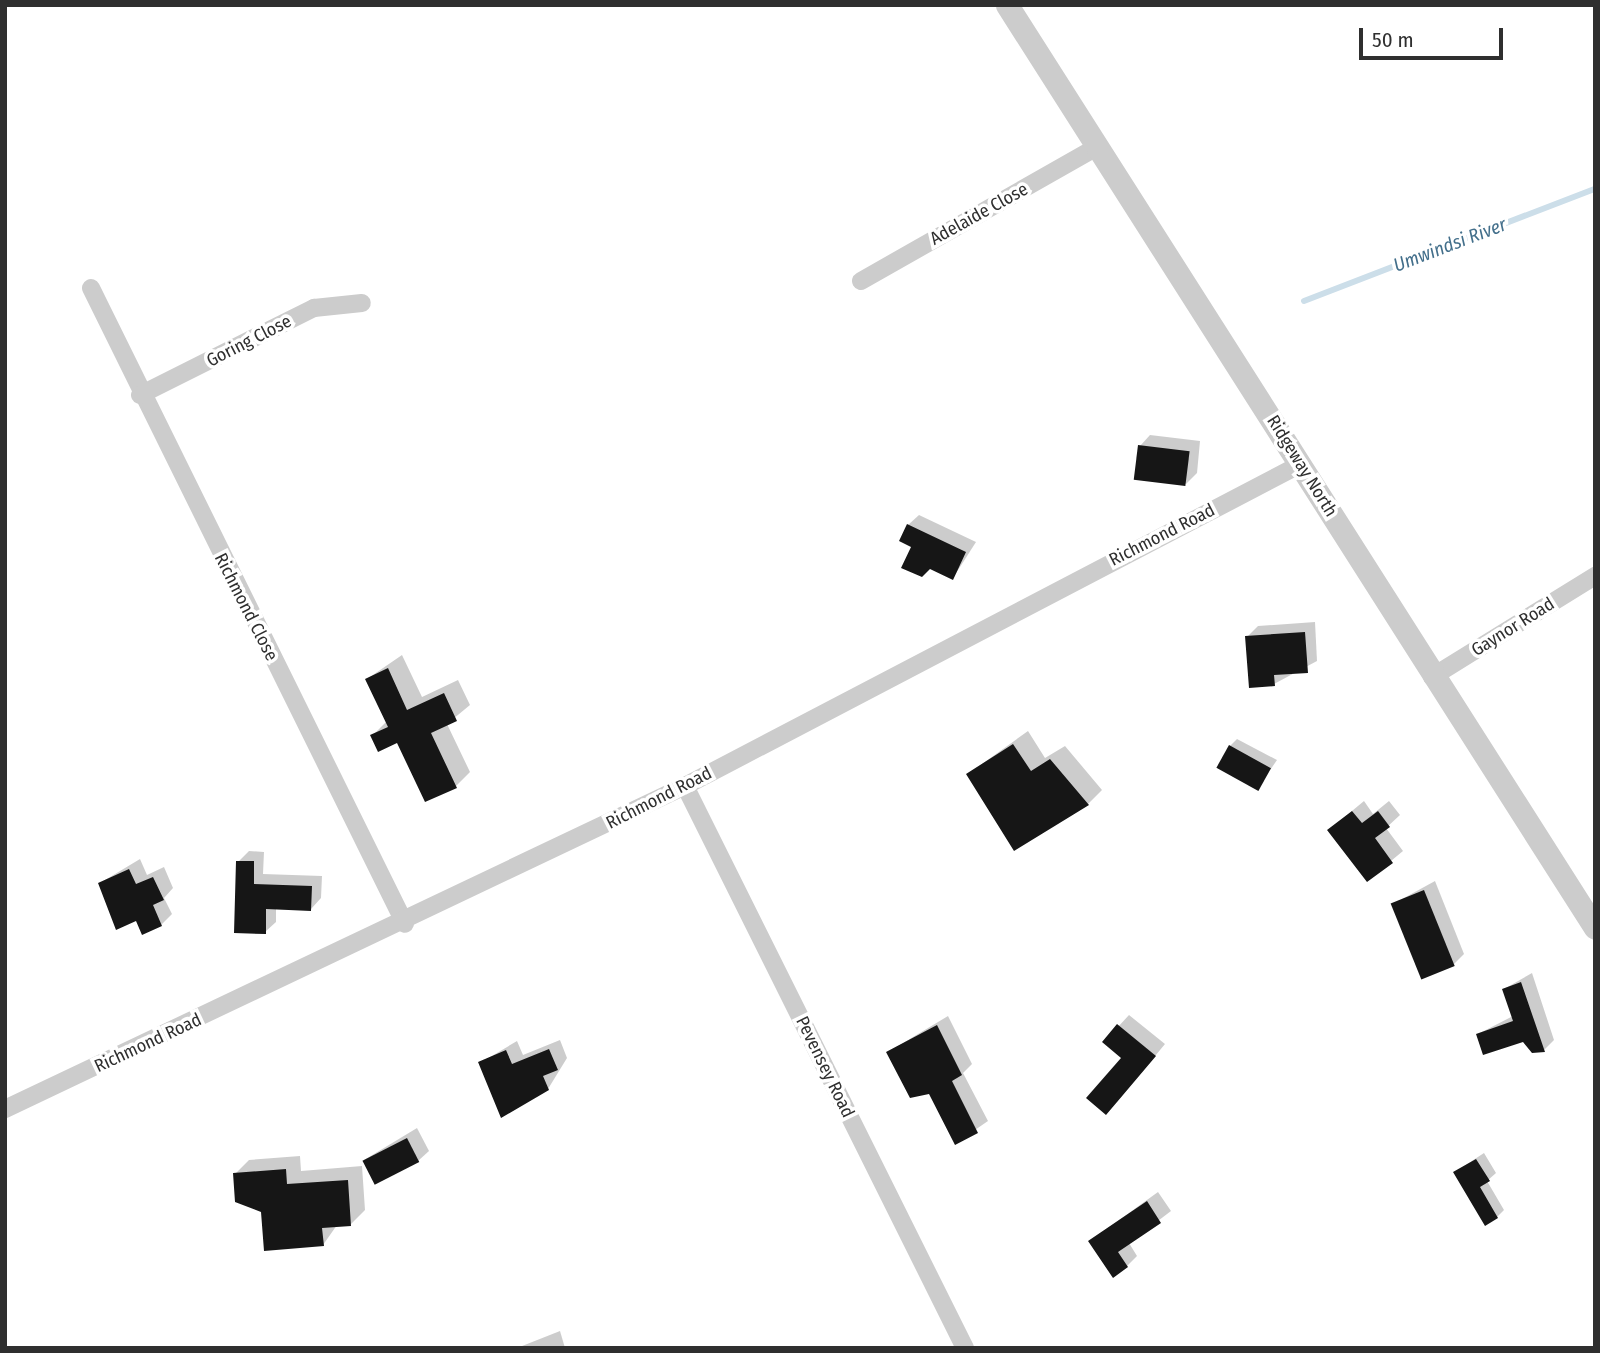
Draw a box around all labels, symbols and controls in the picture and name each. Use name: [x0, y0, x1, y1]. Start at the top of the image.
scale bar: [1362, 14, 1506, 58]
text: 50 m: [1372, 27, 1414, 53]
street label: Adelaide Close: [926, 178, 1032, 250]
water label: Umwindsi River: [1390, 213, 1510, 277]
street label: Goring Close: [203, 310, 295, 372]
street label: Ridgeway North: [1262, 411, 1342, 521]
street label: Richmond Road: [1106, 499, 1218, 571]
street label: Richmond Close: [210, 550, 282, 664]
street label: Gaynor Road: [1468, 593, 1558, 661]
street label: Richmond Road: [603, 762, 715, 834]
street label: Richmond Road: [91, 1009, 205, 1077]
street label: Pevensey Road: [791, 1013, 859, 1121]

